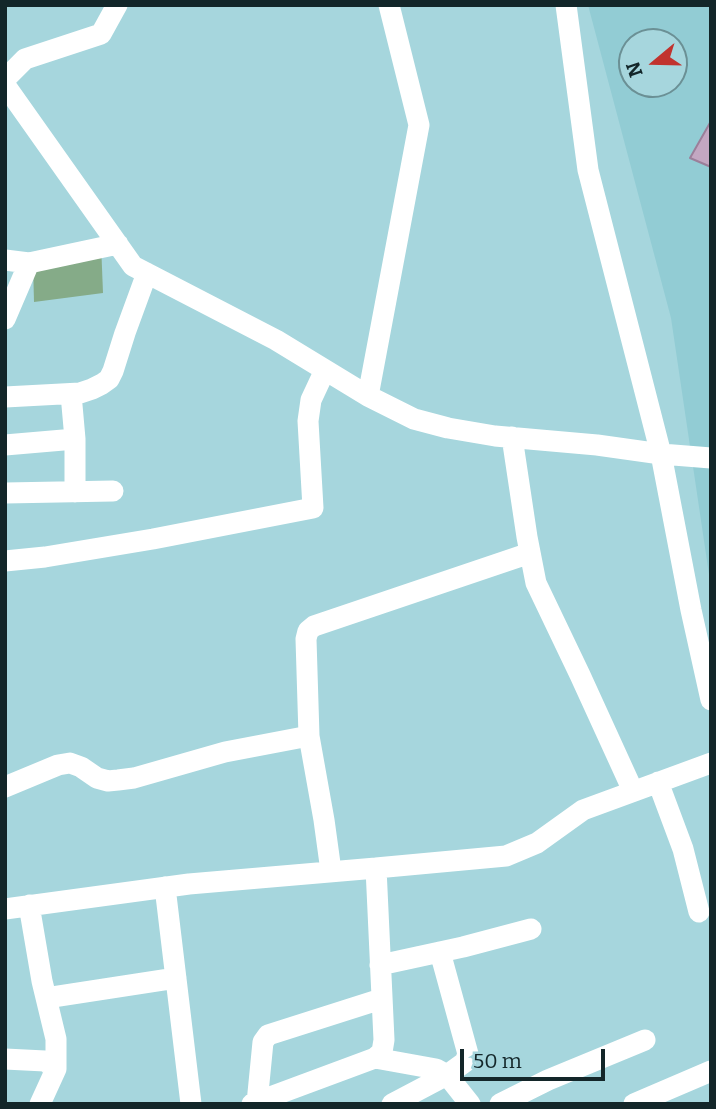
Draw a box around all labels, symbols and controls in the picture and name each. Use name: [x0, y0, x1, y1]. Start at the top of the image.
north arrow: [618, 28, 688, 98]
text: N: [621, 59, 648, 80]
scale bar: [464, 1036, 609, 1080]
text: 50 m: [473, 1048, 522, 1074]

